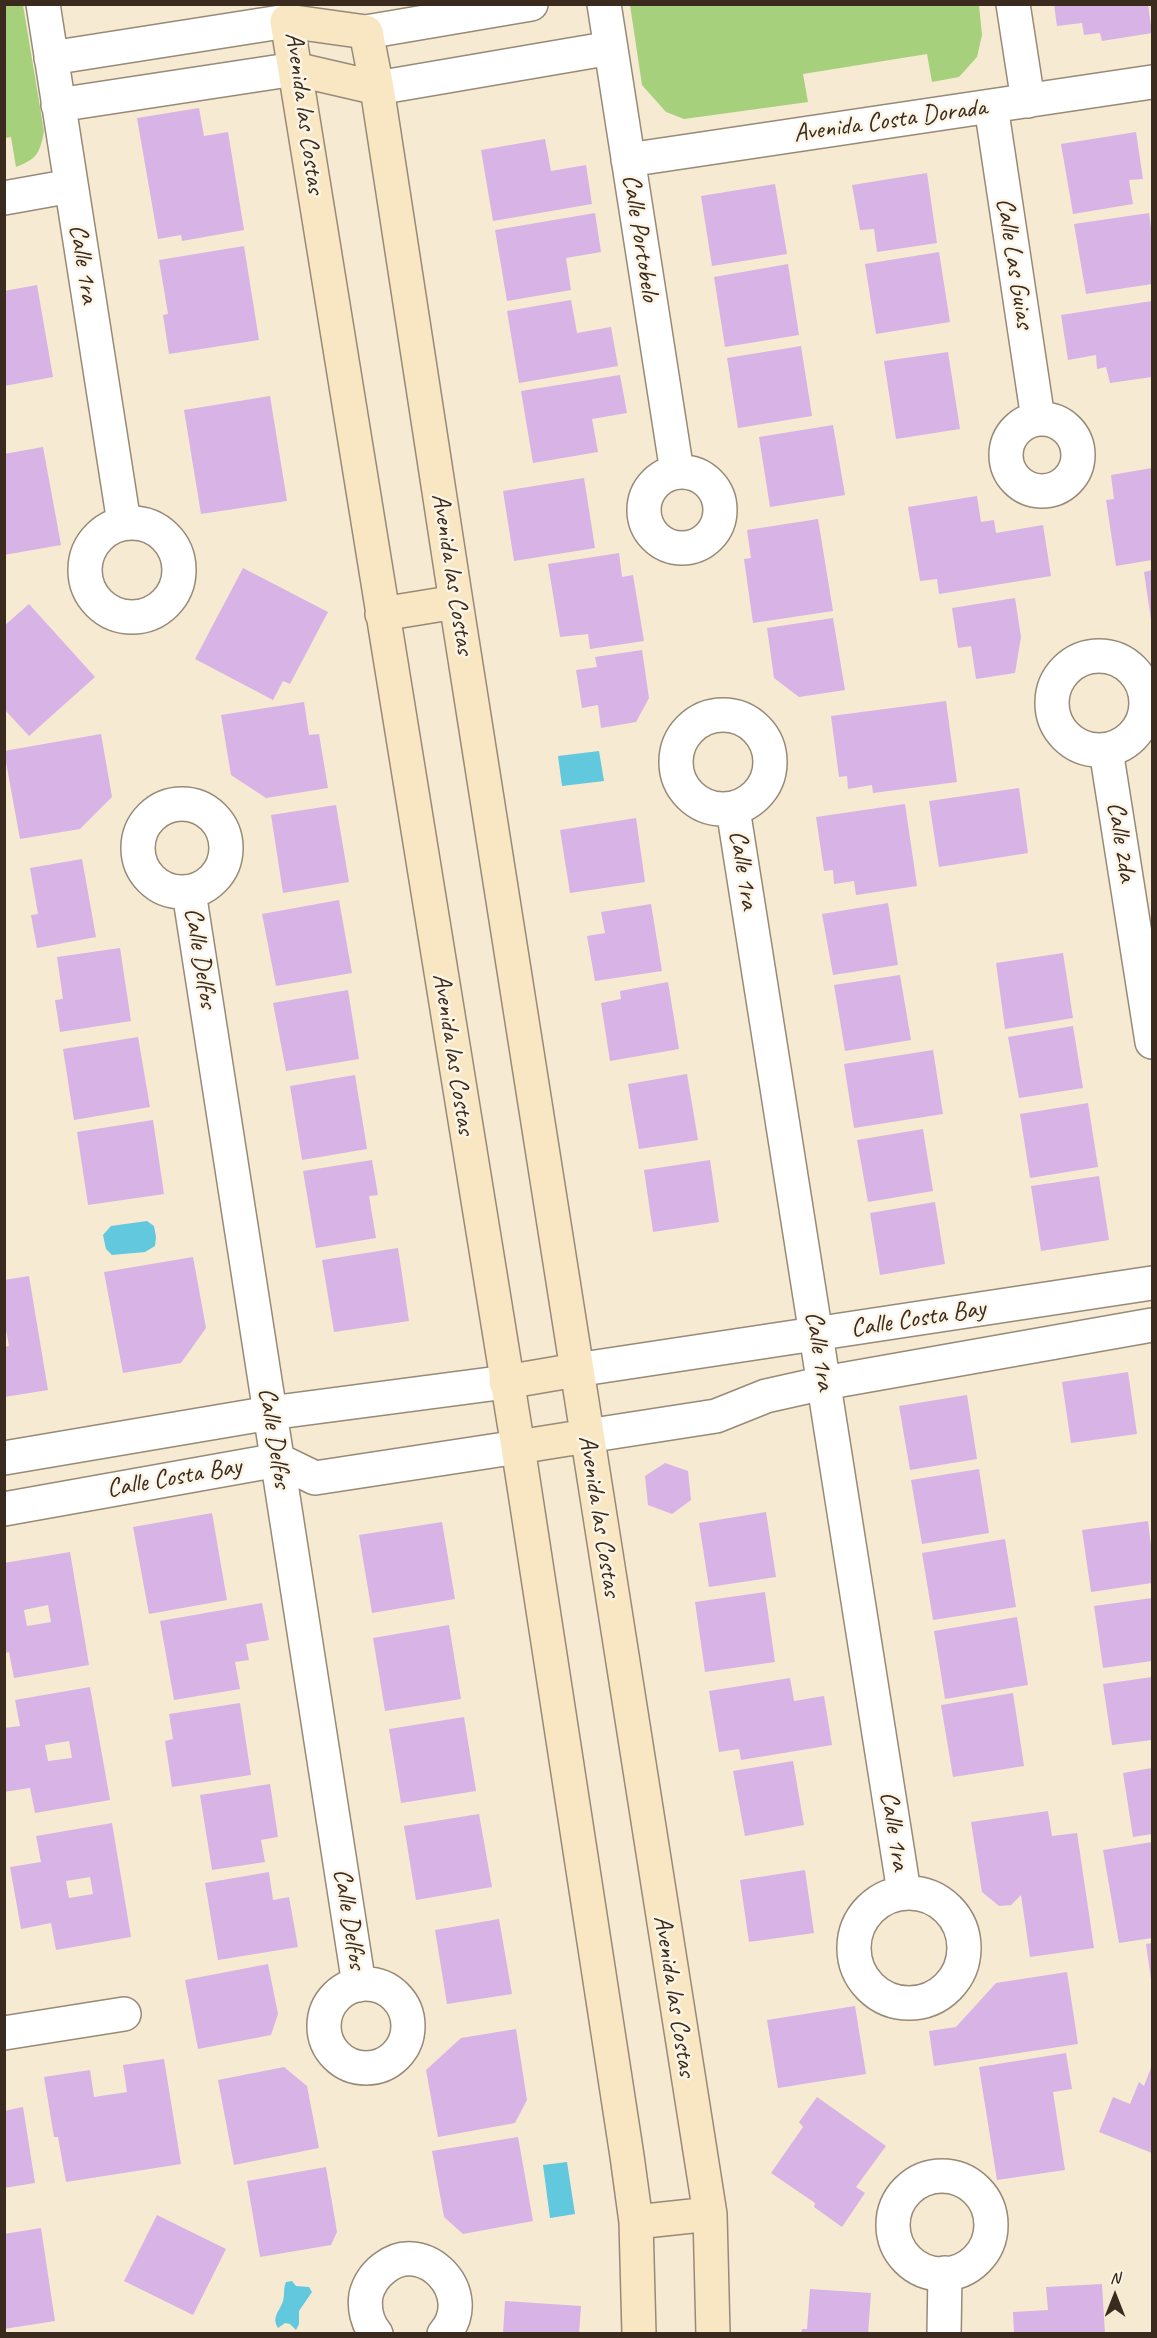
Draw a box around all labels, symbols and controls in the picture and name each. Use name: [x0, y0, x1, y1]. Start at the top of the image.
street label: Avenida las Costas: [277, 30, 331, 196]
street label: Avenida Costa Dorada: [792, 92, 988, 150]
street label: Calle Portobelo: [615, 172, 665, 304]
street label: Calle Las Guias: [988, 196, 1040, 330]
street label: Calle 1ra: [61, 222, 105, 306]
street label: Avenida las Costas: [424, 491, 480, 657]
street label: Calle 2da: [1099, 800, 1143, 884]
street label: Calle 1ra: [721, 828, 765, 912]
street label: Calle Delfos: [177, 906, 223, 1010]
street label: Avenida las Costas: [425, 971, 481, 1137]
street label: Calle Costa Bay: [848, 1293, 988, 1345]
street label: Calle 1ra: [797, 1309, 841, 1393]
street label: Calle Delfos: [251, 1386, 297, 1490]
street label: Avenida las Costas: [571, 1433, 627, 1599]
street label: Calle Costa Bay: [104, 1451, 244, 1505]
street label: Calle 1ra: [872, 1789, 916, 1873]
street label: Calle Delfos: [326, 1867, 372, 1971]
street label: Avenida las Costas: [646, 1913, 702, 2079]
north arrow: [1085, 2266, 1145, 2326]
text: N: [1110, 2268, 1120, 2288]

